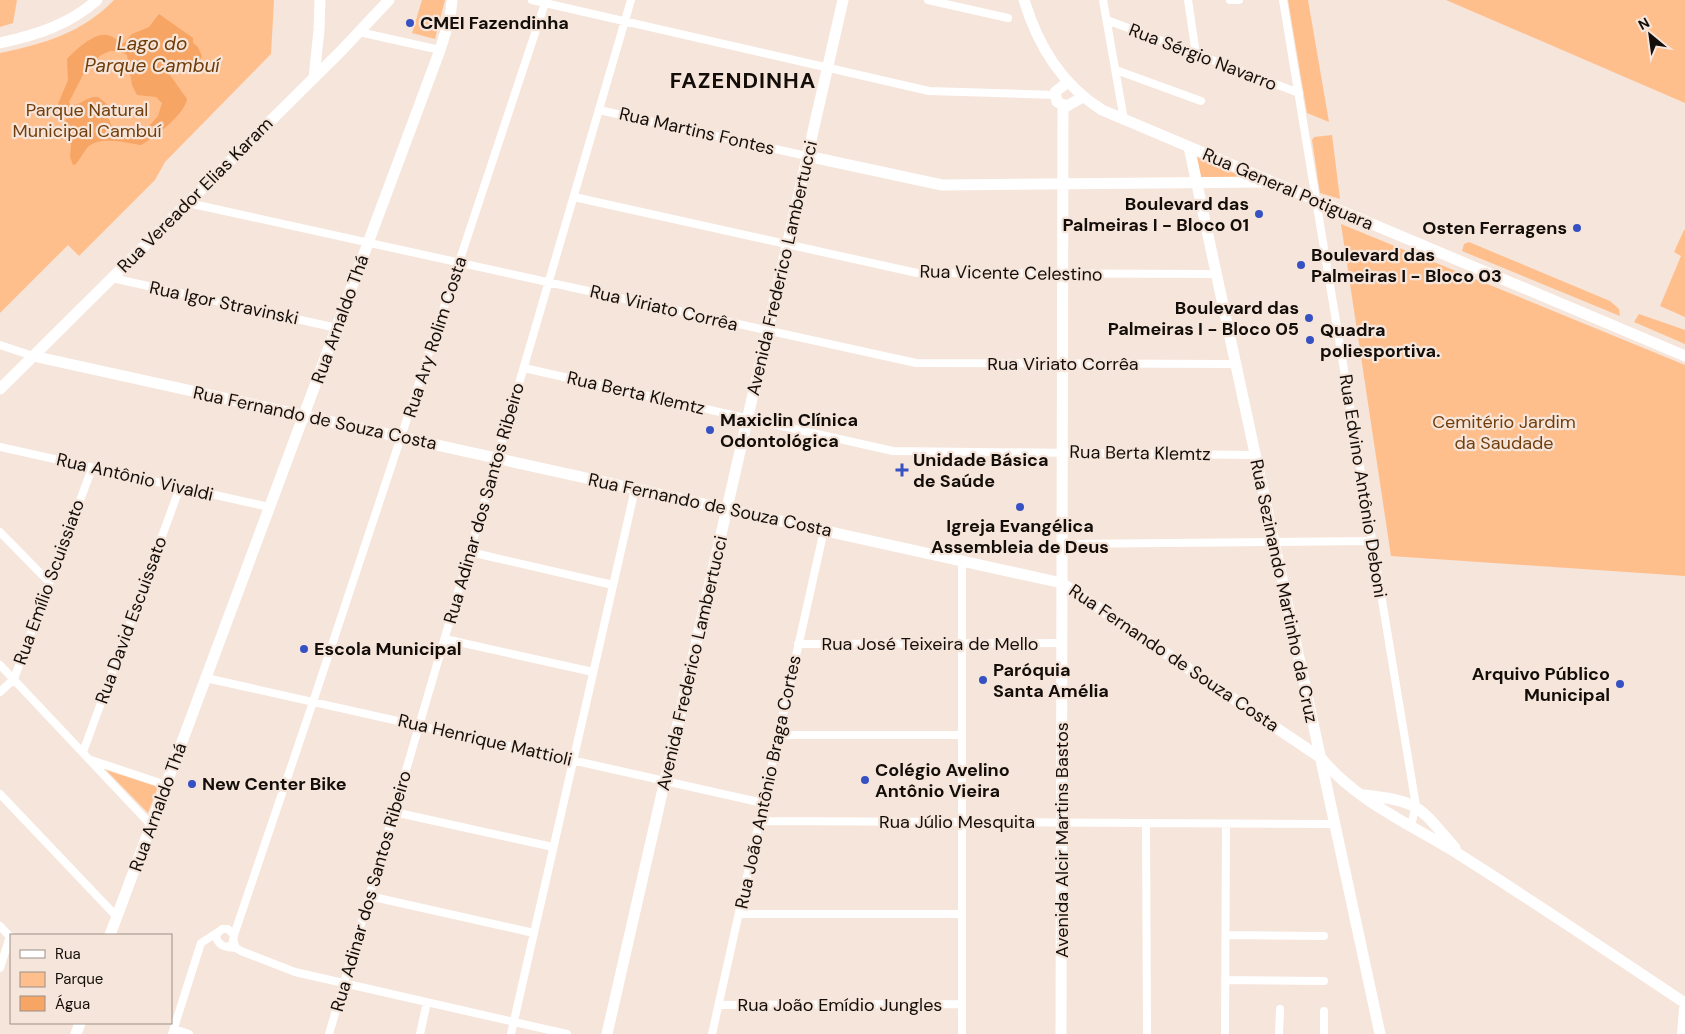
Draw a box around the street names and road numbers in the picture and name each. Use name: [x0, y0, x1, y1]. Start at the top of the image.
street label: Rua Sérgio Navarro: [1125, 18, 1281, 96]
street label: Rua Martins Fontes: [617, 101, 777, 161]
street label: Rua Vereador Elias Karam: [112, 112, 278, 278]
street label: Avenida Frederico Lambertucci: [741, 138, 823, 398]
street label: Rua General Potiguara: [1199, 142, 1377, 236]
street label: Rua Arnaldo Thá: [306, 251, 374, 387]
street label: Rua Ary Rolim Costa: [398, 253, 472, 421]
street label: Rua Vicente Celestino: [919, 259, 1103, 287]
street label: Rua Igor Stravinski: [147, 275, 301, 331]
street label: Rua Viriato Corrêa: [588, 279, 740, 337]
street label: Rua Viriato Corrêa: [987, 352, 1139, 376]
street label: Rua Berta Klemtz: [565, 365, 707, 421]
street label: Rua Edvino Antônio Deboni: [1333, 373, 1393, 599]
street label: Rua Fernando de Souza Costa: [191, 380, 439, 456]
street label: Rua Adinar dos Santos Ribeiro: [438, 380, 530, 626]
street label: Rua Berta Klemtz: [1069, 440, 1211, 466]
street label: Rua Antônio Vivaldi: [54, 447, 216, 507]
street label: Rua Sezinando Martinho da Cruz: [1244, 457, 1324, 725]
street label: Rua Fernando de Souza Costa: [586, 467, 834, 543]
street label: Rua Emílio Scuissiato: [8, 496, 90, 668]
street label: Rua David Escuissato: [90, 533, 172, 707]
street label: Avenida Frederico Lambertucci: [651, 533, 733, 793]
street label: Rua Fernando de Souza Costa: [1064, 579, 1284, 737]
street label: Rua José Teixeira de Mello: [821, 632, 1039, 656]
street label: Rua João Antônio Braga Cortes: [729, 653, 807, 911]
street label: Rua Henrique Mattioli: [396, 708, 574, 772]
street label: Avenida Alcir Martins Bastos: [1050, 722, 1074, 958]
street label: Rua Arnaldo Thá: [124, 739, 192, 875]
street label: Rua Adinar dos Santos Ribeiro: [325, 768, 417, 1014]
street label: Rua Júlio Mesquita: [879, 810, 1035, 834]
street label: Rua João Emídio Jungles: [738, 993, 942, 1017]

